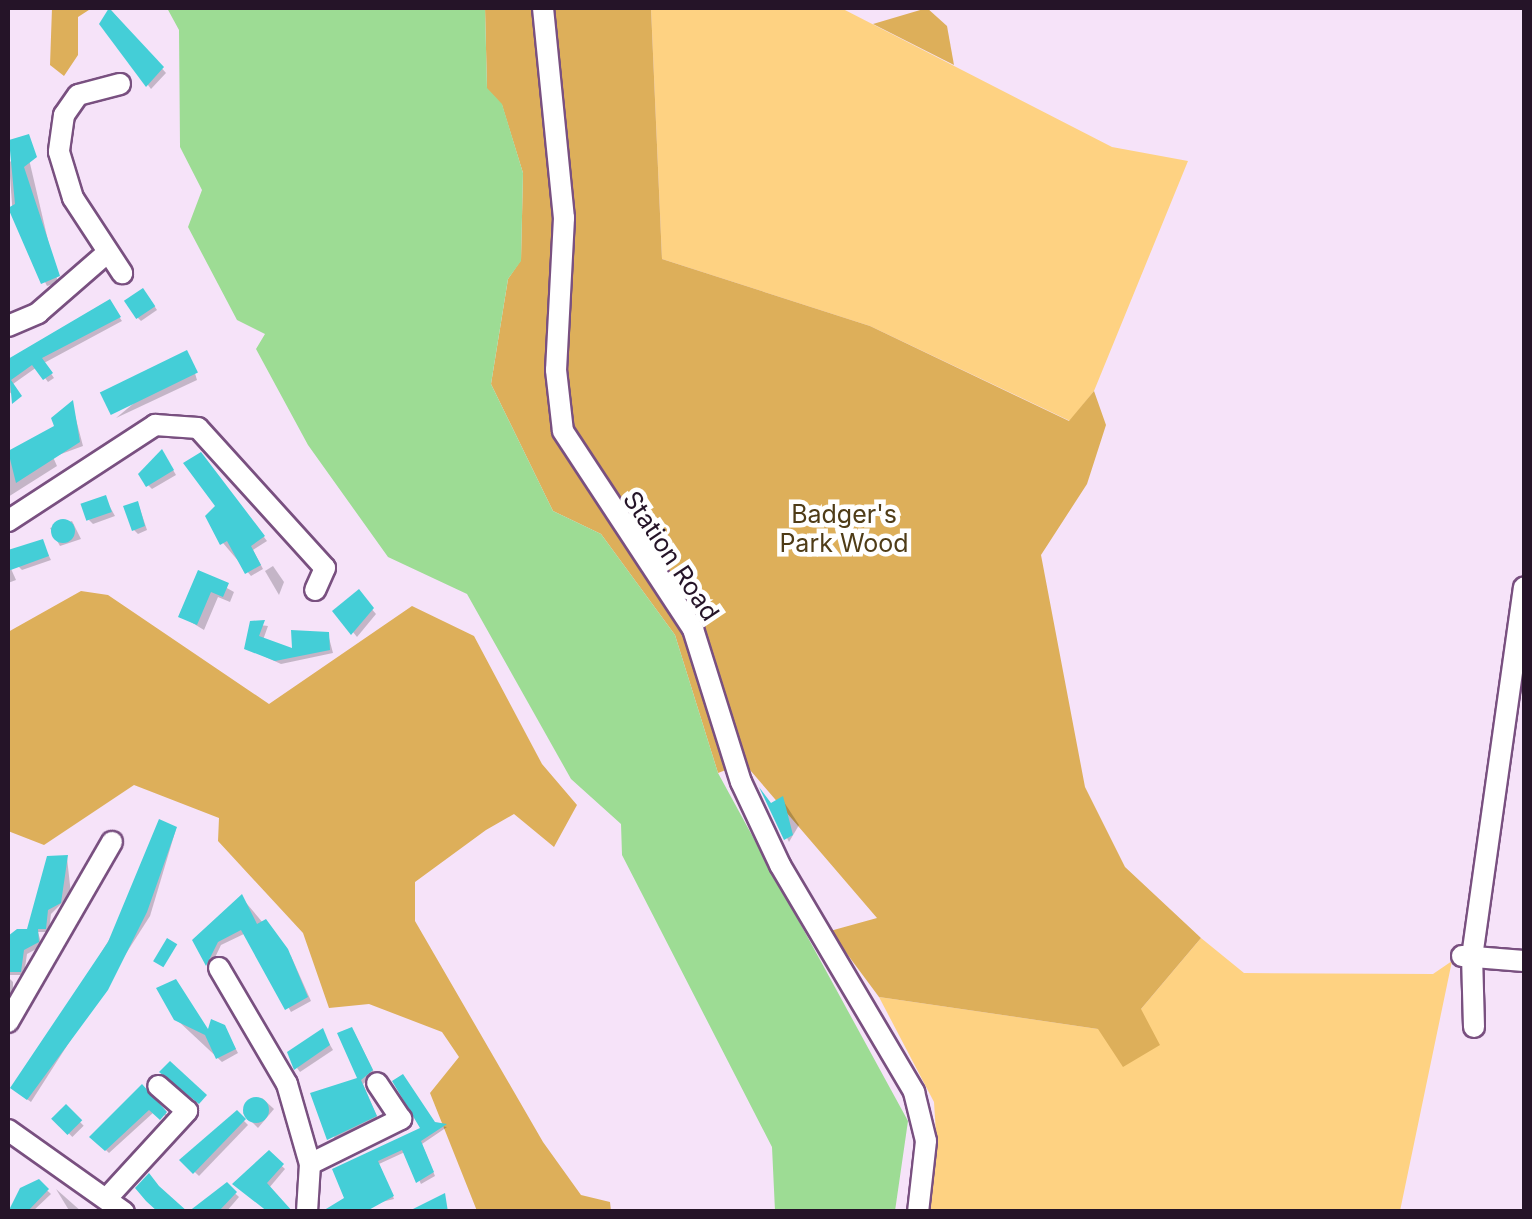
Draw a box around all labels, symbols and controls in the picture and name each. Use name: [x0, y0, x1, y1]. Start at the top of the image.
street label: Station Road: [617, 486, 725, 626]
park label: Badger's Park Wood: [779, 500, 909, 559]

